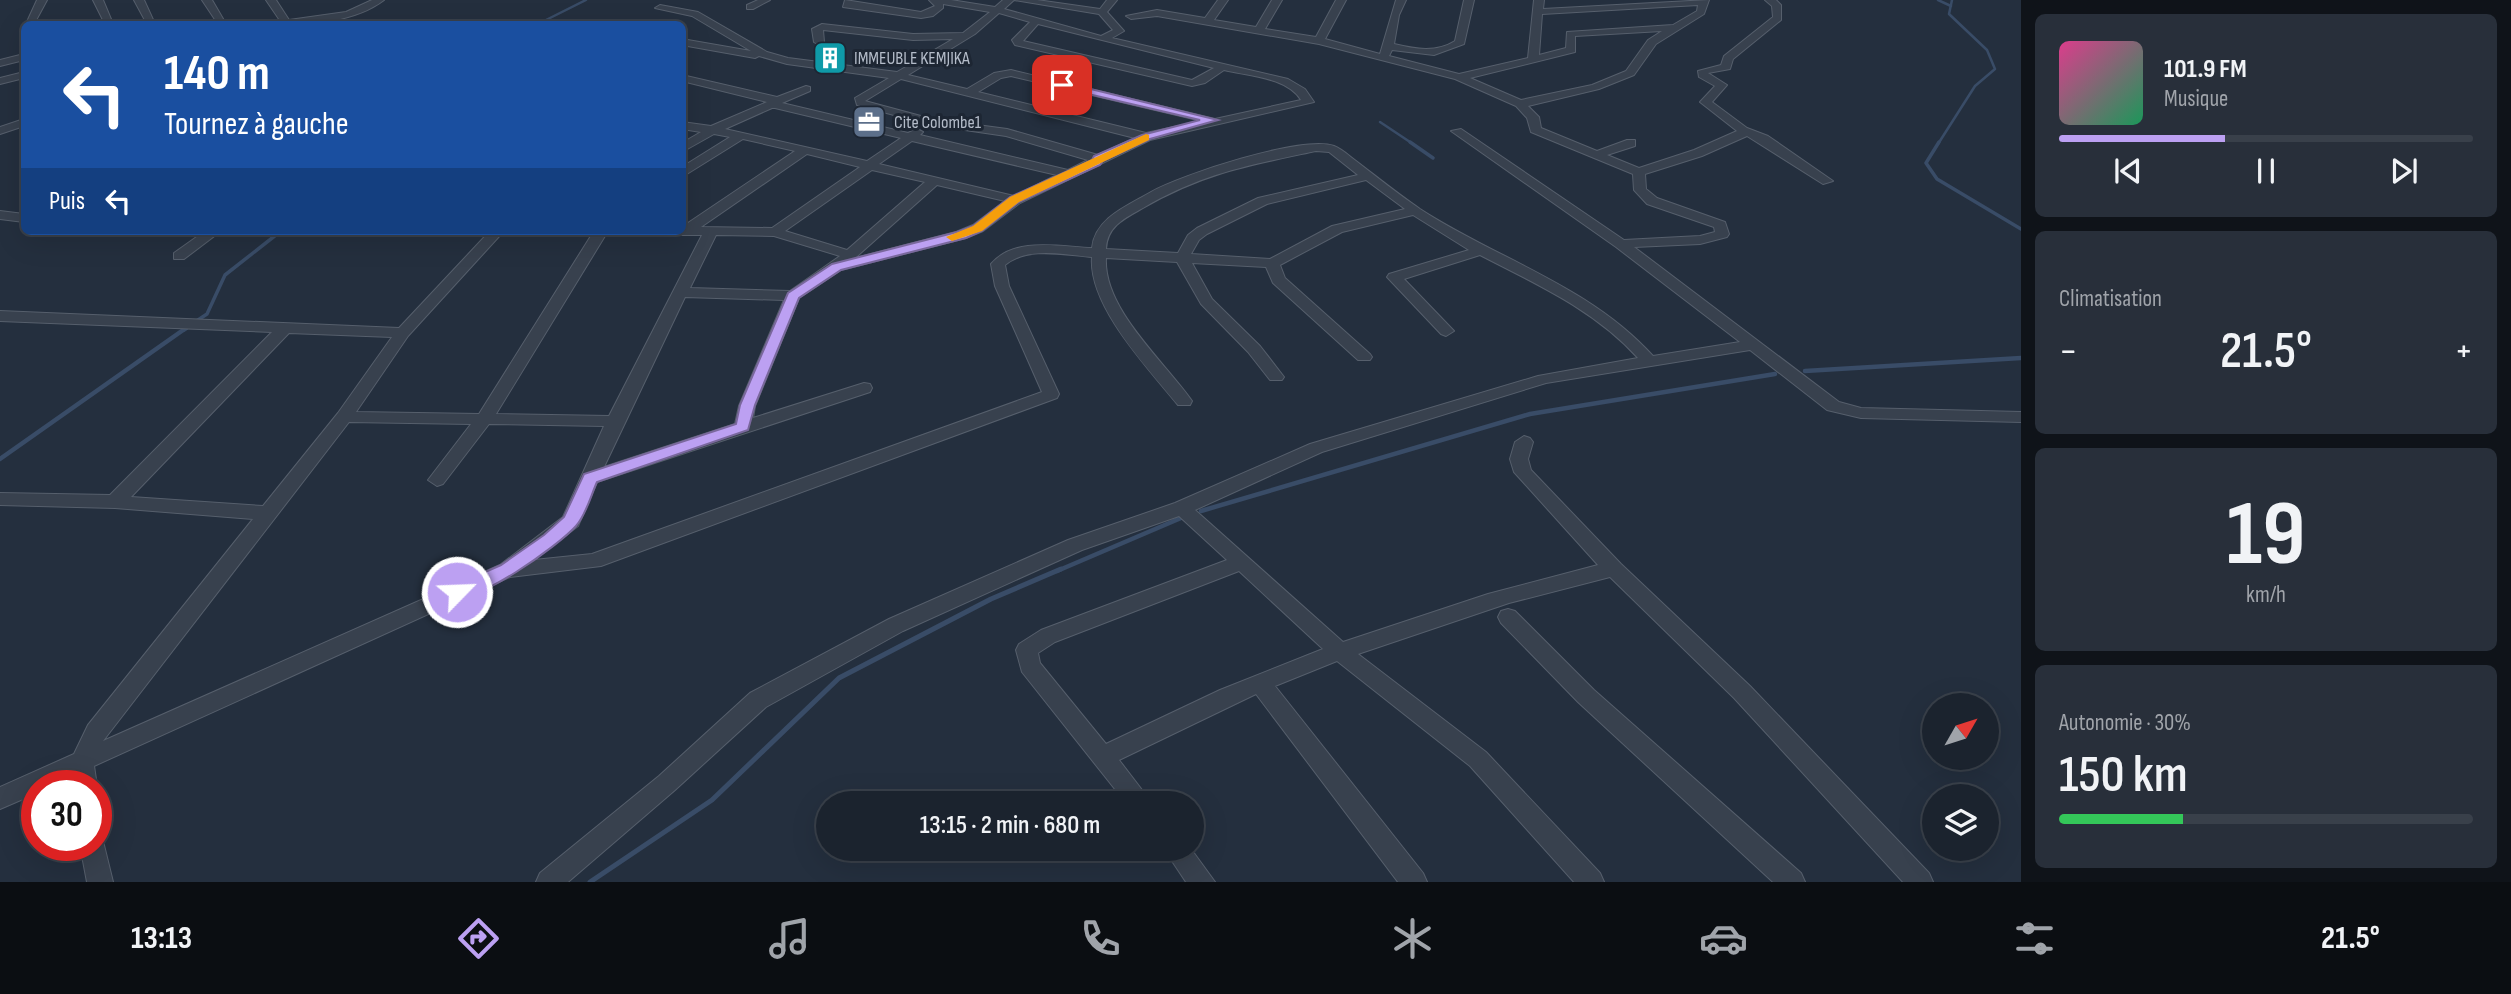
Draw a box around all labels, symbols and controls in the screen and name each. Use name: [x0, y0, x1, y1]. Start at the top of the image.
building icon: IMMEUBLE KEMJIKA: [811, 39, 849, 77]
text: 140 m: [164, 45, 270, 104]
place label: IMMEUBLE KEMJIKA: [854, 48, 970, 69]
icon: left: [49, 49, 140, 140]
text: 101.9 FM: [2164, 54, 2247, 85]
pin: [1032, 55, 1092, 115]
icon: arrive: [1043, 66, 1081, 104]
text: Musique: [2164, 85, 2228, 113]
office icon: Cite Colombe1: [850, 103, 888, 141]
text: Tournez à gauche: [164, 105, 349, 144]
place label: Cite Colombe1: [894, 112, 982, 133]
icon: previous: [2109, 152, 2147, 190]
icon: pause: [2247, 152, 2285, 190]
icon: next: [2385, 152, 2423, 190]
icon: left: [99, 182, 137, 220]
text: Puis: [49, 186, 85, 217]
text: Climatisation: [2059, 285, 2162, 313]
text: 21.5°: [2220, 320, 2312, 383]
text: −: [2059, 329, 2078, 374]
text: +: [2454, 329, 2473, 374]
text: 19: [2227, 481, 2305, 590]
position arrow: [420, 555, 494, 629]
text: km/h: [2246, 581, 2286, 609]
north arrow: [1922, 693, 1998, 770]
map controls: [1922, 693, 1999, 861]
text: Autonomie · 30%: [2059, 709, 2191, 737]
text: 150 km: [2059, 744, 2188, 807]
speed limit sign: 30: [21, 770, 112, 861]
button: layers: [1922, 784, 1999, 861]
text: 13:15 · 2 min · 680 m: [920, 810, 1100, 841]
icon: directions: [454, 914, 503, 963]
icon: music: [765, 914, 814, 963]
icon: phone: [1076, 914, 1125, 963]
icon: climate: [1388, 914, 1437, 963]
icon: car: [1699, 914, 1748, 963]
icon: filters: [2010, 914, 2059, 963]
text: 13:13: [131, 919, 192, 958]
text: 21.5°: [2321, 919, 2380, 958]

